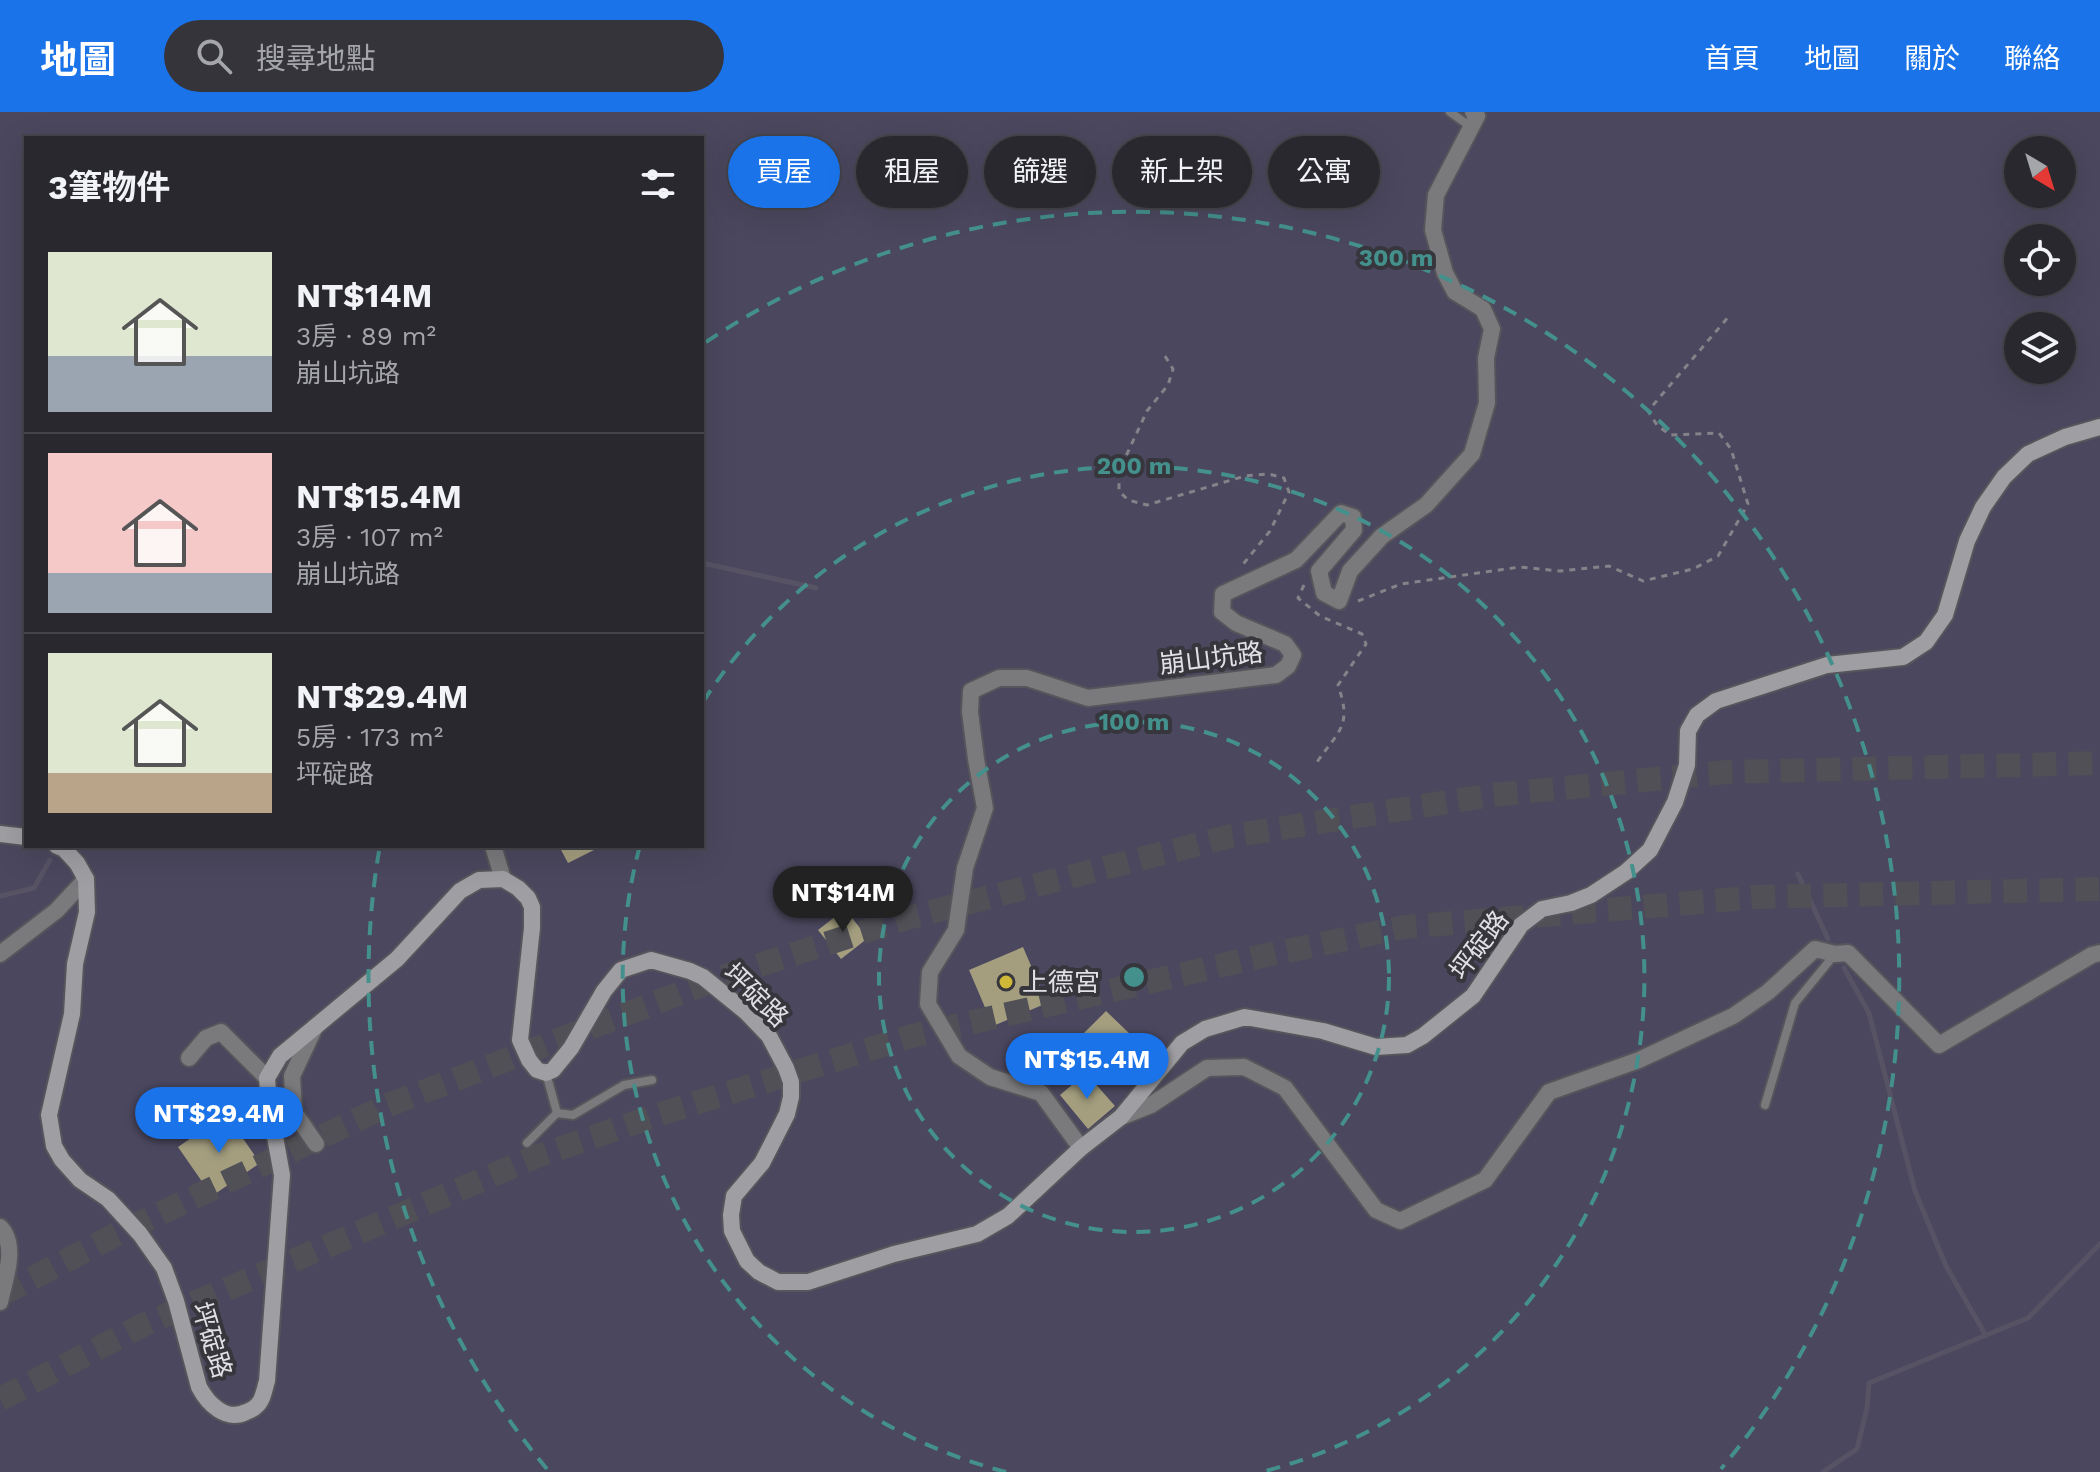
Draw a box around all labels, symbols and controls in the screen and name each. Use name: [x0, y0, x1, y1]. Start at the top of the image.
search box: [164, 20, 724, 92]
icon: search: [192, 34, 236, 78]
text: 地圖: [40, 38, 116, 82]
text: 搜尋地點: [256, 41, 376, 76]
text: 首頁: [1704, 42, 1760, 75]
text: 地圖: [1804, 42, 1860, 75]
text: 關於: [1904, 42, 1960, 75]
text: 聯絡: [2004, 42, 2060, 75]
chip: 買屋: [728, 136, 840, 208]
chip: 租屋: [856, 136, 968, 208]
chip: 篩選: [984, 136, 1096, 208]
chip: 新上架: [1112, 136, 1252, 208]
chip: 公寓: [1268, 136, 1380, 208]
north arrow: [2004, 136, 2076, 208]
map controls: [2004, 136, 2076, 384]
icon: filters: [636, 162, 680, 206]
text: 3筆物件: [48, 167, 170, 207]
button: locate: [2004, 224, 2076, 296]
text: 300 m: [1359, 244, 1433, 272]
text: NT$14M: [296, 275, 432, 315]
icon: home: [112, 284, 208, 380]
button: layers: [2004, 312, 2076, 384]
text: 3房 · 89 m²: [296, 321, 436, 351]
text: 崩山坑路: [296, 358, 400, 388]
text: 200 m: [1097, 452, 1171, 480]
text: NT$15.4M: [296, 476, 462, 516]
icon: home: [112, 485, 208, 581]
text: 3房 · 107 m²: [296, 522, 443, 552]
text: 崩山坑路: [296, 559, 400, 589]
street label: 崩山坑路: [1158, 637, 1264, 679]
text: NT$29.4M: [296, 676, 468, 716]
icon: home: [112, 685, 208, 781]
text: 100 m: [1099, 708, 1169, 736]
text: 5房 · 173 m²: [296, 722, 443, 752]
text: 坪碇路: [296, 759, 374, 789]
pin: NT$14M: [778, 866, 908, 934]
text: NT$14M: [791, 877, 895, 907]
street label: 坪碇路: [1444, 905, 1514, 985]
street label: 坪碇路: [718, 957, 794, 1033]
centre of rings: [1120, 963, 1148, 991]
place label: 上德宮: [1022, 967, 1100, 997]
marker: 上德宮: [997, 973, 1015, 991]
pin: NT$15.4M: [1004, 1033, 1170, 1101]
text: NT$15.4M: [1024, 1044, 1150, 1074]
pin: NT$29.4M: [136, 1087, 302, 1155]
text: NT$29.4M: [153, 1098, 285, 1128]
street label: 坪碇路: [186, 1298, 238, 1382]

